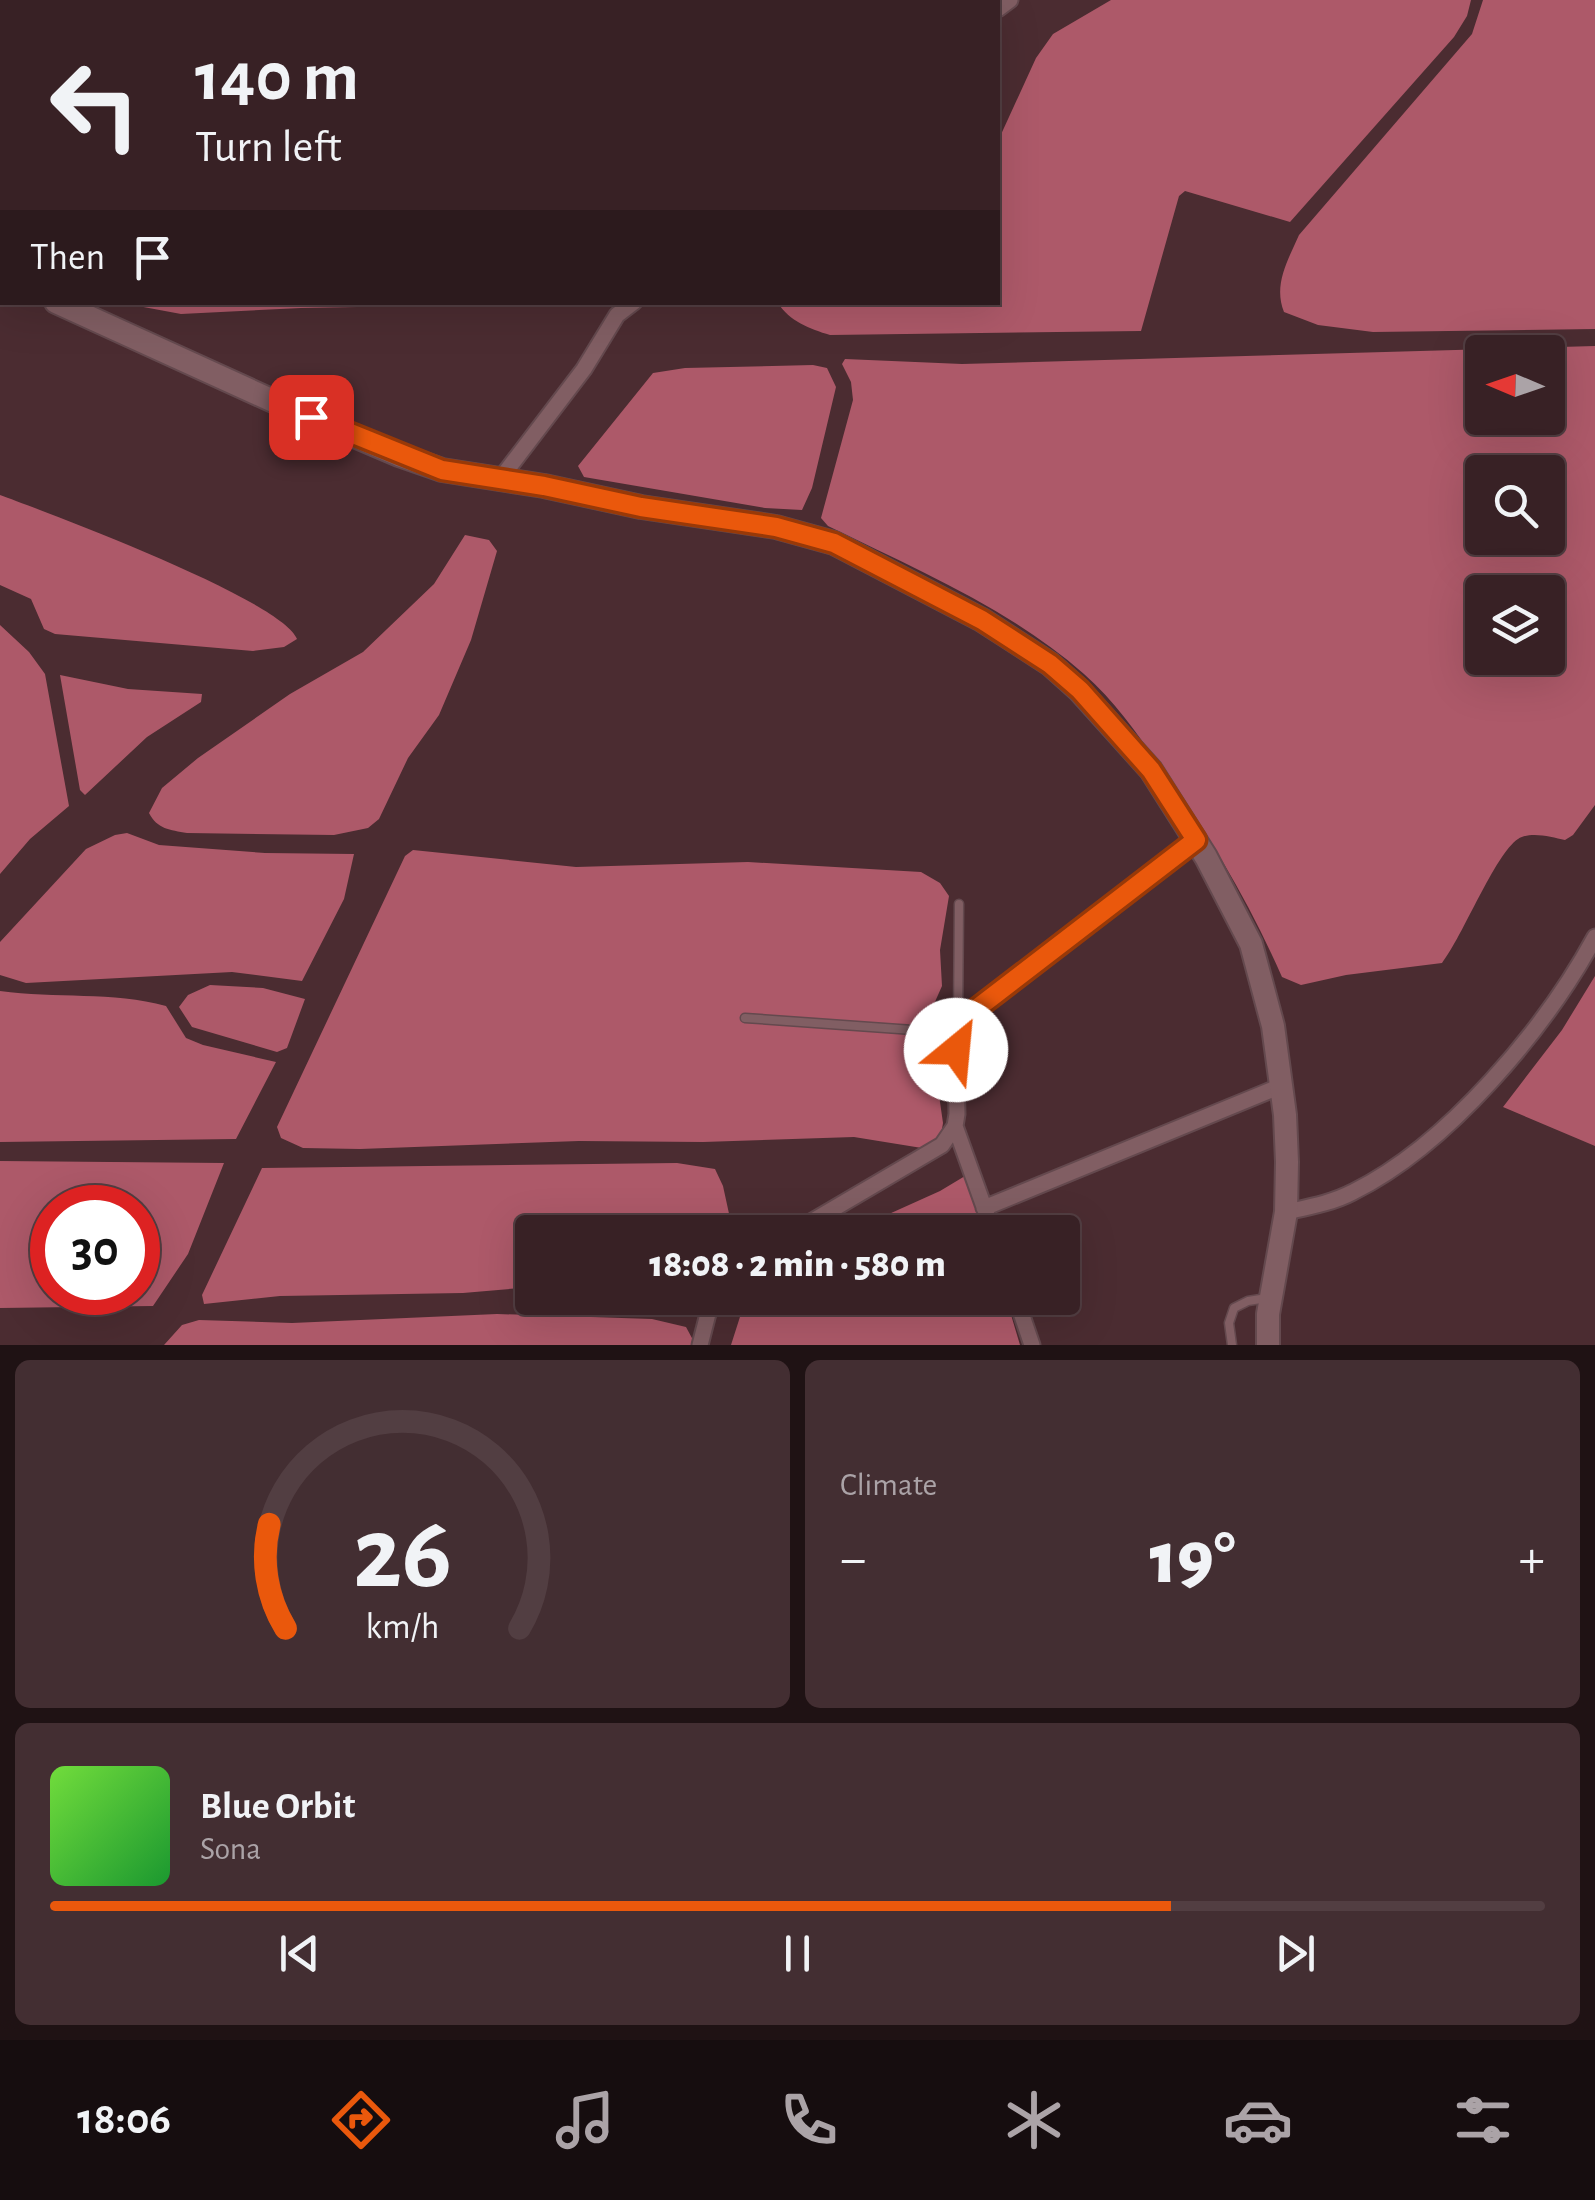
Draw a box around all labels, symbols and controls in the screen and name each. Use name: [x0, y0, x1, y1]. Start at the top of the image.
icon: left: [30, 40, 160, 170]
text: 140 m: [195, 43, 359, 113]
text: Turn left: [195, 125, 342, 170]
icon: arrive: [125, 230, 180, 285]
text: Then: [30, 239, 105, 277]
north arrow: [1465, 335, 1565, 435]
map controls: [1465, 335, 1565, 675]
pin: [269, 375, 354, 460]
icon: arrive: [284, 390, 339, 445]
button: search: [1465, 455, 1565, 555]
button: layers: [1465, 575, 1565, 675]
position arrow: [904, 998, 1008, 1102]
speed limit sign: 30: [30, 1185, 160, 1315]
text: 18:08 · 2 min · 580 m: [649, 1246, 946, 1284]
text: Climate: [840, 1469, 937, 1501]
text: 26: [353, 1503, 452, 1607]
text: 19°: [1149, 1522, 1236, 1597]
text: −: [840, 1532, 866, 1587]
text: +: [1519, 1532, 1545, 1587]
text: km/h: [366, 1609, 439, 1645]
text: Blue Orbit: [200, 1788, 355, 1826]
text: Sona: [200, 1833, 261, 1865]
icon: previous: [272, 1926, 327, 1981]
icon: pause: [770, 1926, 825, 1981]
icon: next: [1268, 1926, 1323, 1981]
icon: directions: [326, 2085, 396, 2155]
icon: music: [550, 2085, 620, 2155]
icon: phone: [774, 2085, 844, 2155]
icon: climate: [999, 2085, 1069, 2155]
icon: car: [1223, 2085, 1293, 2155]
icon: filters: [1448, 2085, 1518, 2155]
text: 18:06: [77, 2097, 171, 2142]

